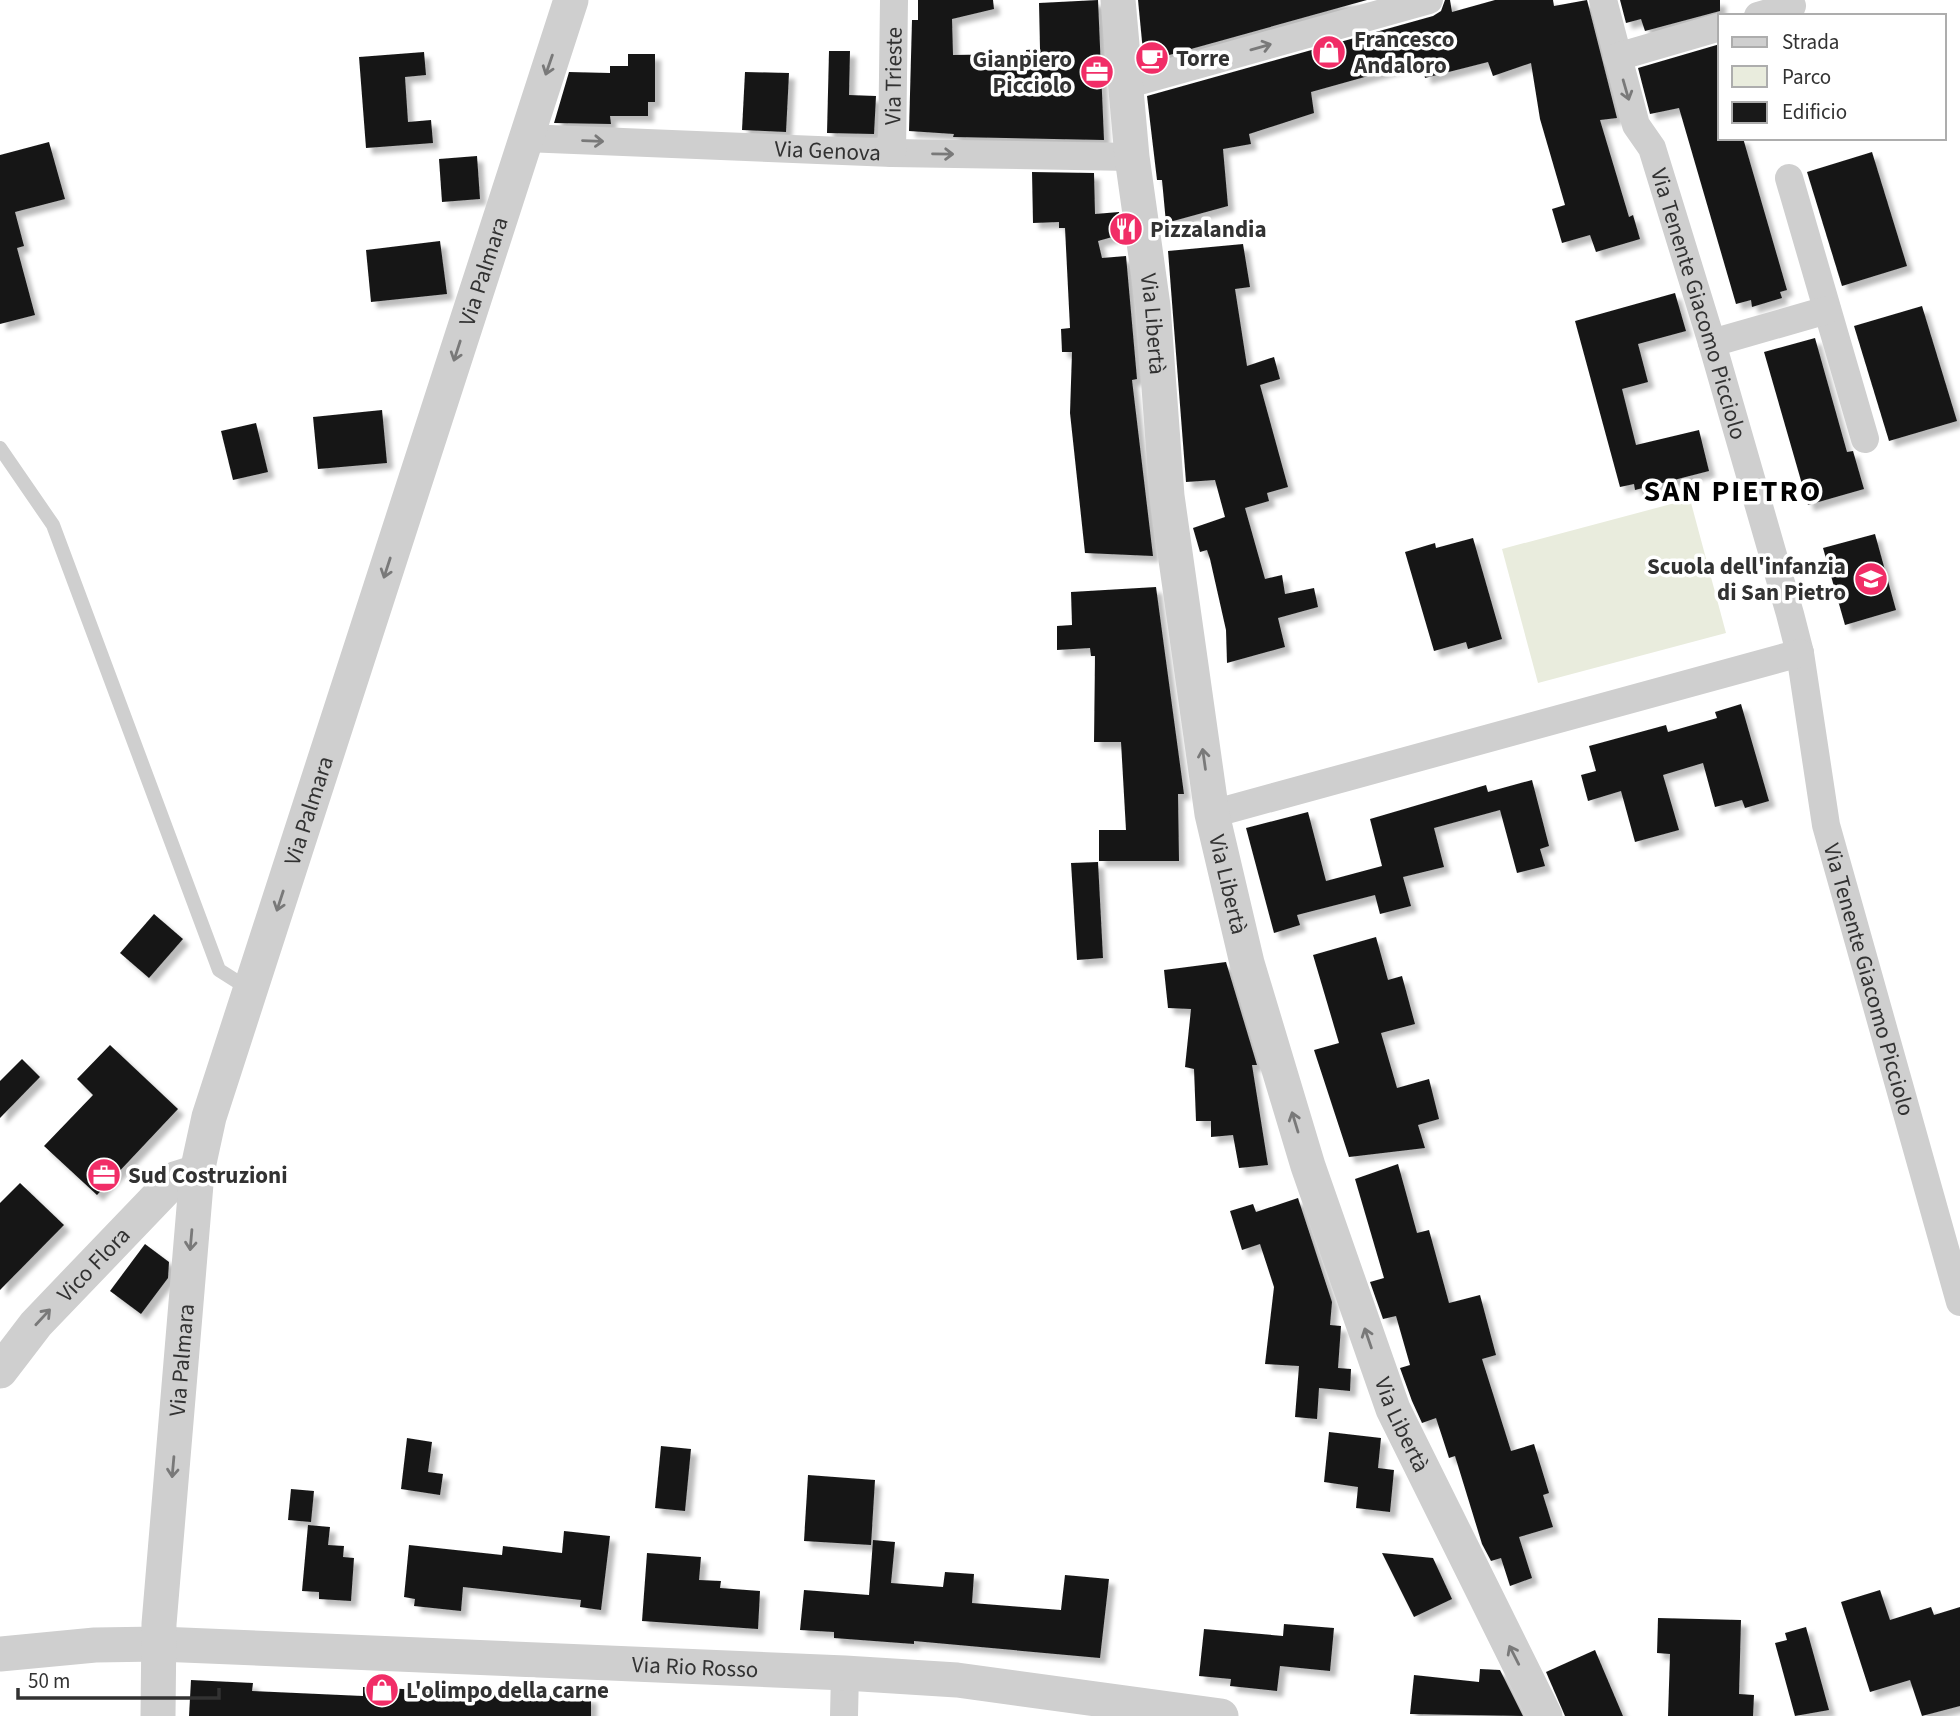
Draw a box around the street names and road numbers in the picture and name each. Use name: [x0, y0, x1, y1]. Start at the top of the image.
street label: Via Trieste: [876, 27, 910, 125]
street label: Via Genova: [774, 132, 881, 169]
street label: Via Tenente Giacomo Picciolo: [1643, 164, 1755, 443]
street label: Via Palmara: [450, 212, 516, 330]
street label: Via Libertà: [1132, 271, 1175, 376]
street label: Via Palmara: [275, 752, 341, 869]
street label: Via Libertà: [1201, 831, 1256, 938]
street label: Via Tenente Giacomo Picciolo: [1815, 839, 1923, 1120]
street label: Vico Flora: [49, 1219, 138, 1309]
street label: Via Palmara: [160, 1302, 202, 1418]
street label: Via Libertà: [1367, 1372, 1438, 1478]
street label: Via Rio Rosso: [631, 1648, 759, 1686]

